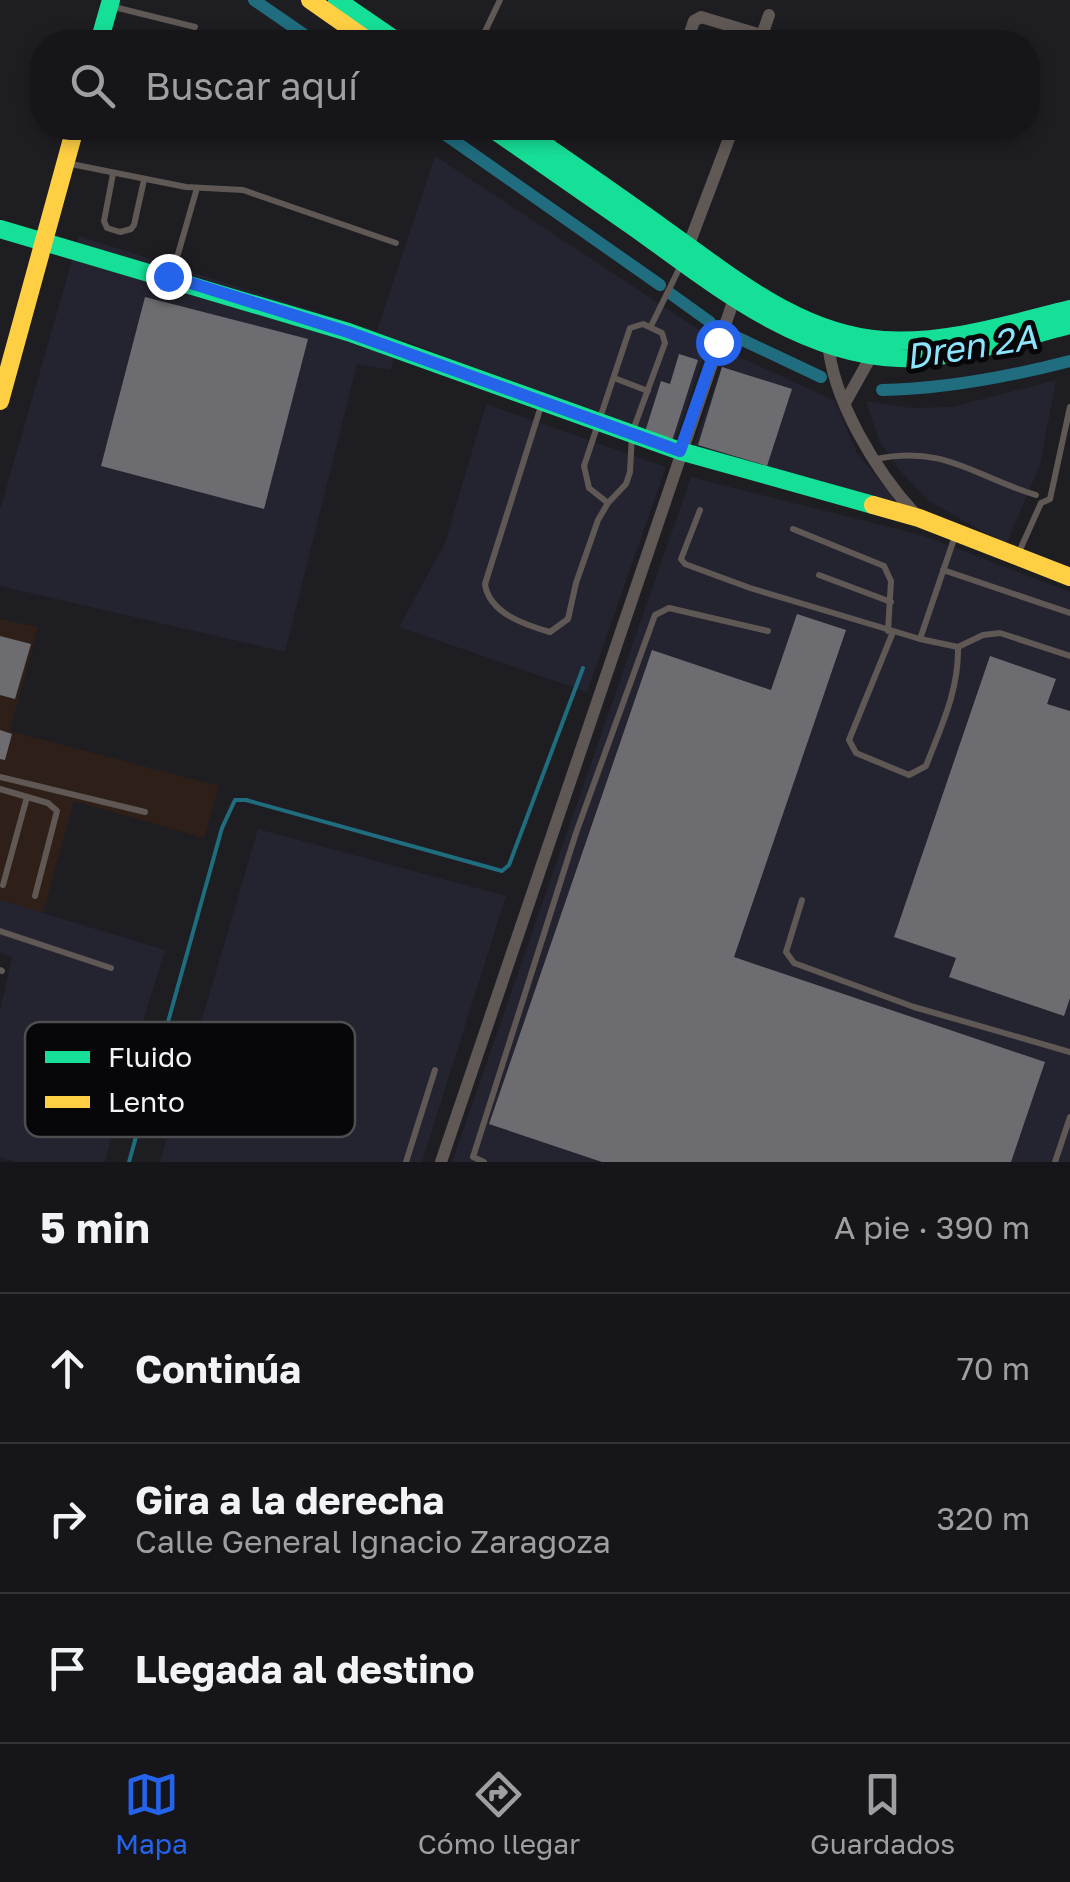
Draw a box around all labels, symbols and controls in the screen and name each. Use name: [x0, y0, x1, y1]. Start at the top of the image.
search box: [30, 30, 1040, 140]
icon: search: [65, 58, 120, 113]
text: Buscar aquí: [145, 63, 358, 108]
route end: [146, 254, 192, 300]
water label: Dren 2A: [902, 315, 1039, 377]
route start: [696, 320, 742, 366]
legend: [25, 1022, 355, 1137]
text: Fluido: [108, 1040, 192, 1073]
text: Lento: [108, 1085, 185, 1118]
text: 5 min: [40, 1202, 150, 1252]
text: A pie · 390 m: [834, 1208, 1030, 1246]
icon: ahead: [40, 1341, 95, 1396]
text: Continúa: [135, 1346, 301, 1391]
text: 70 m: [957, 1349, 1030, 1387]
text: Gira a la derecha: [135, 1477, 444, 1522]
icon: right: [40, 1491, 95, 1546]
text: 320 m: [937, 1499, 1030, 1537]
text: Calle General Ignacio Zaragoza: [135, 1522, 611, 1560]
icon: arrive: [40, 1641, 95, 1696]
text: Llegada al destino: [135, 1646, 475, 1691]
tab: Mapa: [115, 1767, 188, 1860]
tab: Cómo llegar: [418, 1767, 580, 1860]
tab: Guardados: [810, 1767, 955, 1860]

